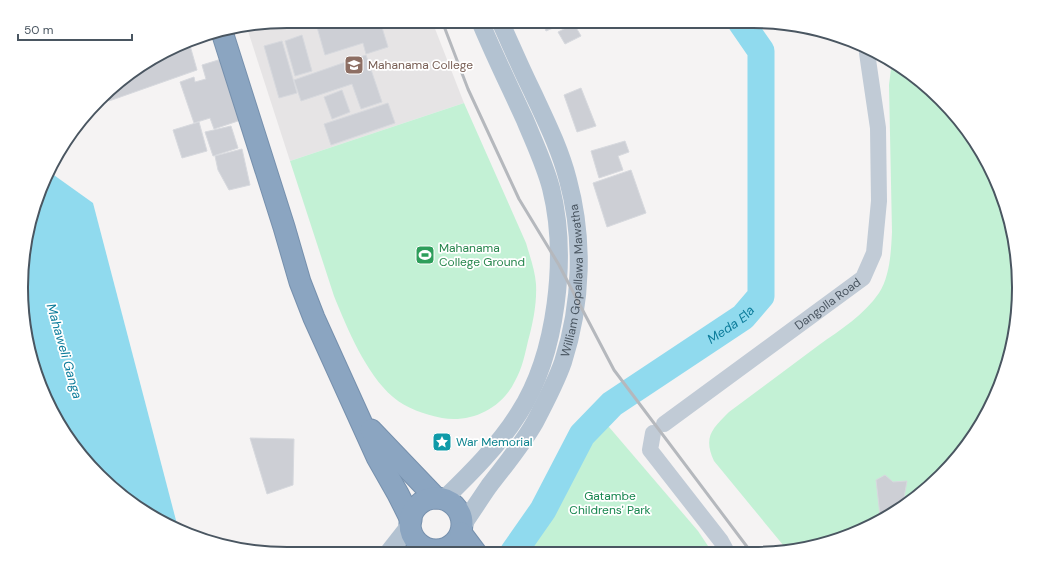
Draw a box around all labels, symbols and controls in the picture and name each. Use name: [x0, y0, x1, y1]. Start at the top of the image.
scale bar: [18, 16, 132, 42]
text: 50 m: [24, 22, 53, 38]
school or university icon: Mahanama College: [343, 54, 365, 76]
place label: Mahanama College: [368, 57, 473, 73]
street label: William Gopallawa Mawatha: [557, 203, 587, 359]
place label: Mahanama College Ground: [439, 240, 525, 270]
sports icon: Mahanama College Ground: [414, 244, 436, 266]
street label: Dangolla Road: [791, 274, 864, 334]
water label: Mahaweli Ganga: [43, 301, 86, 401]
water label: Meda Ela: [704, 302, 758, 348]
place icon: War Memorial: [431, 431, 453, 453]
place label: War Memorial: [456, 434, 532, 450]
park label: Gatambe Childrens' Park: [569, 488, 651, 518]

